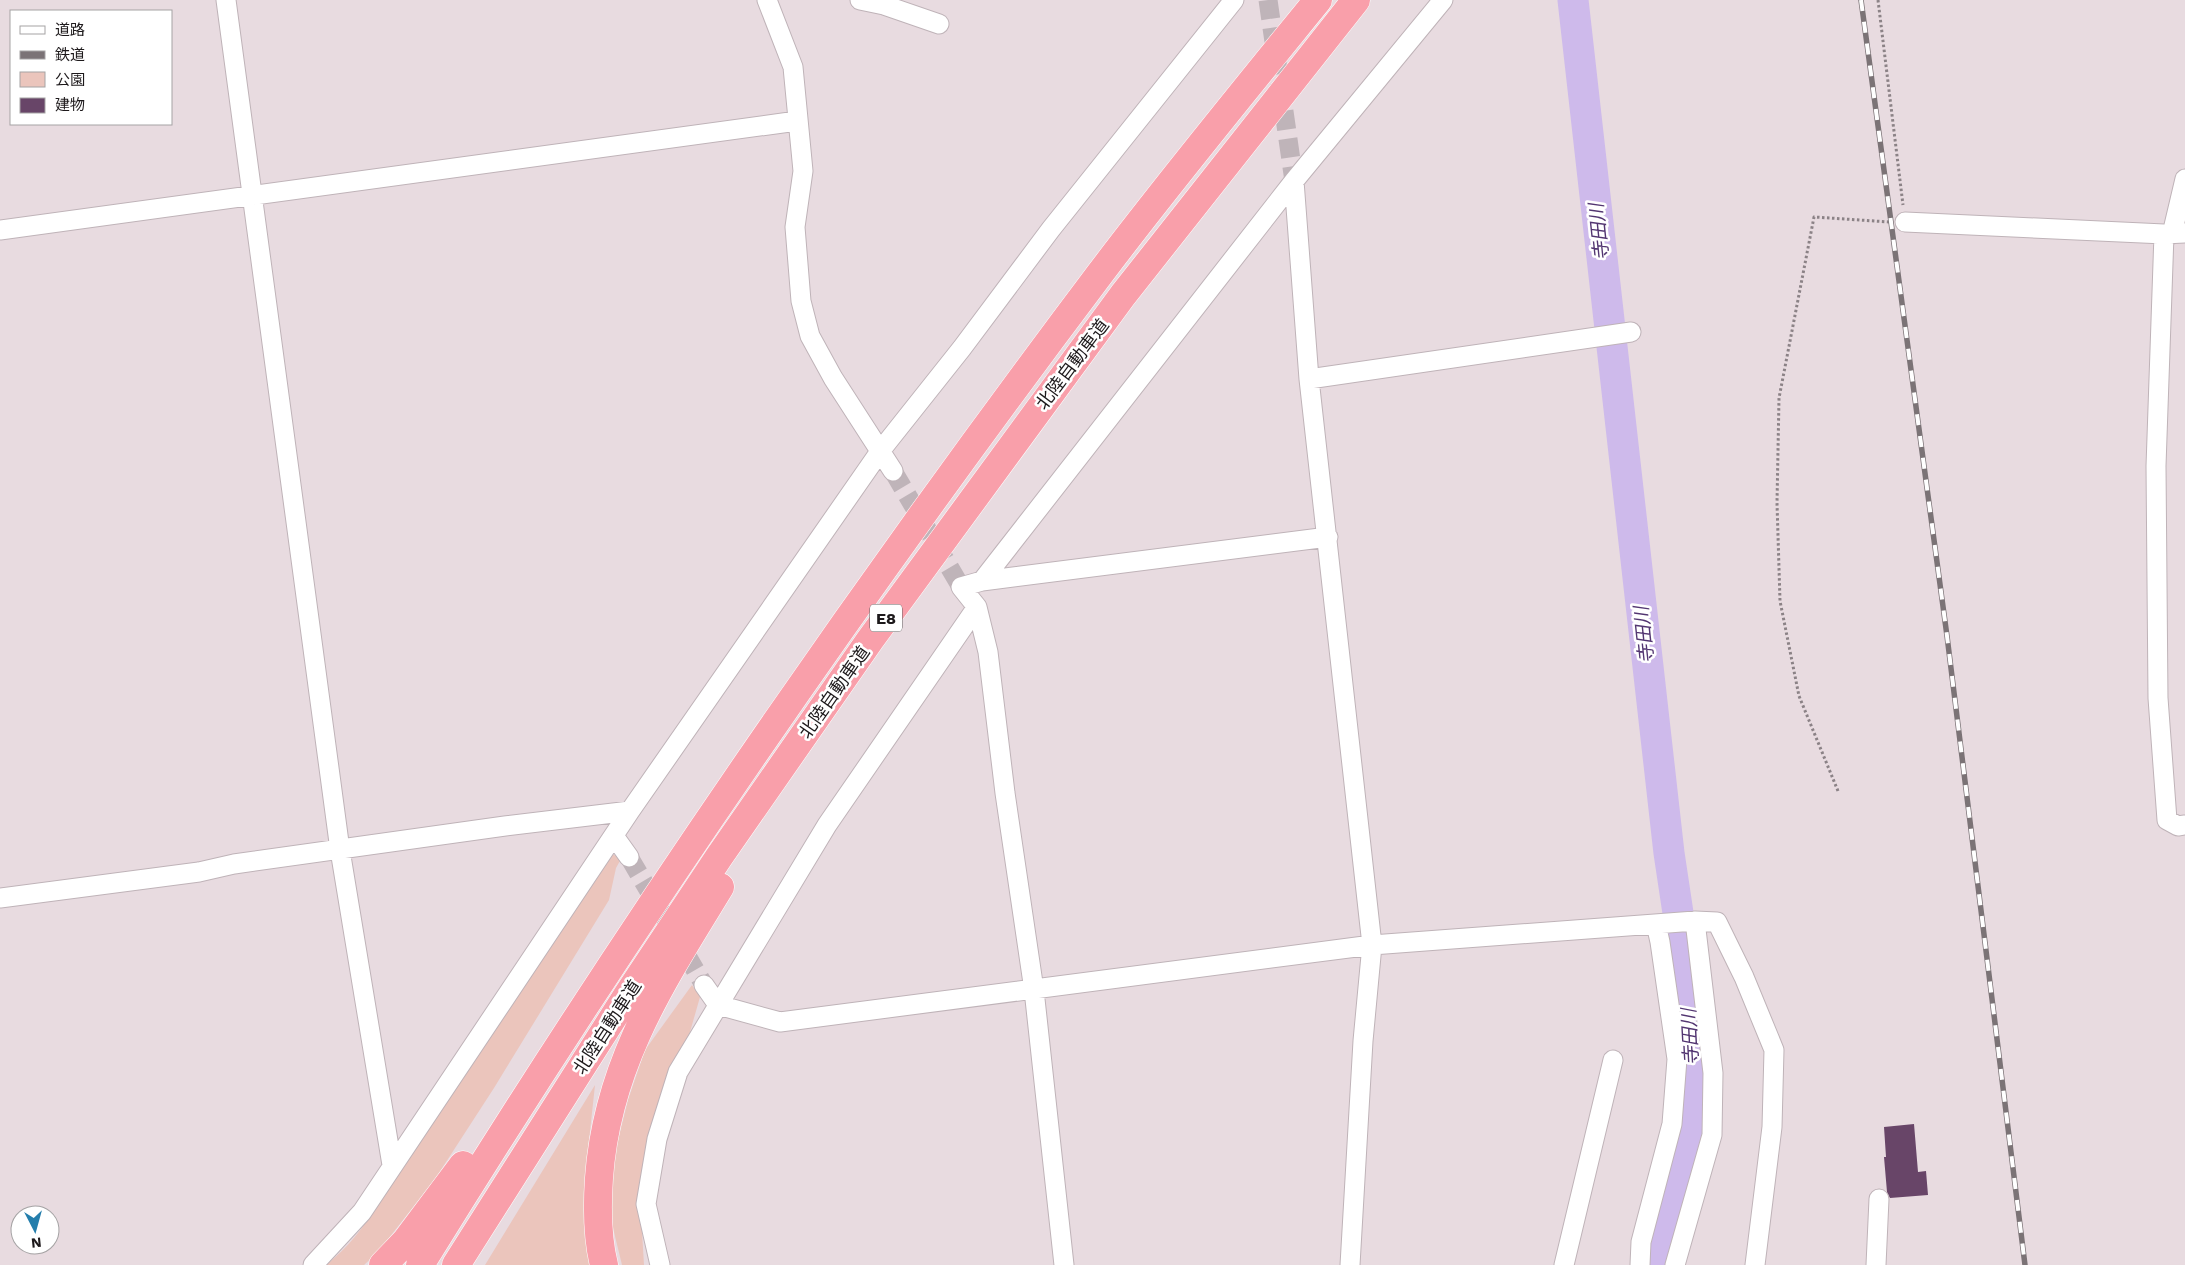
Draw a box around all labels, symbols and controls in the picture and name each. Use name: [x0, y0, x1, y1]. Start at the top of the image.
legend: [10, 10, 172, 125]
text: 道路: [55, 21, 85, 39]
text: 鉄道: [55, 46, 85, 64]
text: 公園: [55, 71, 85, 89]
text: 建物: [55, 96, 85, 114]
water label: 寺田川: [1584, 200, 1613, 262]
street label: 北陸自動車道: [1031, 315, 1113, 413]
water label: 寺田川: [1629, 603, 1658, 665]
road number: E8: [870, 604, 902, 632]
street label: 北陸自動車道: [794, 642, 874, 742]
street label: 北陸自動車道: [569, 976, 645, 1078]
water label: 寺田川: [1677, 1006, 1703, 1066]
north arrow: [10, 1205, 60, 1255]
text: N: [30, 1234, 42, 1251]

